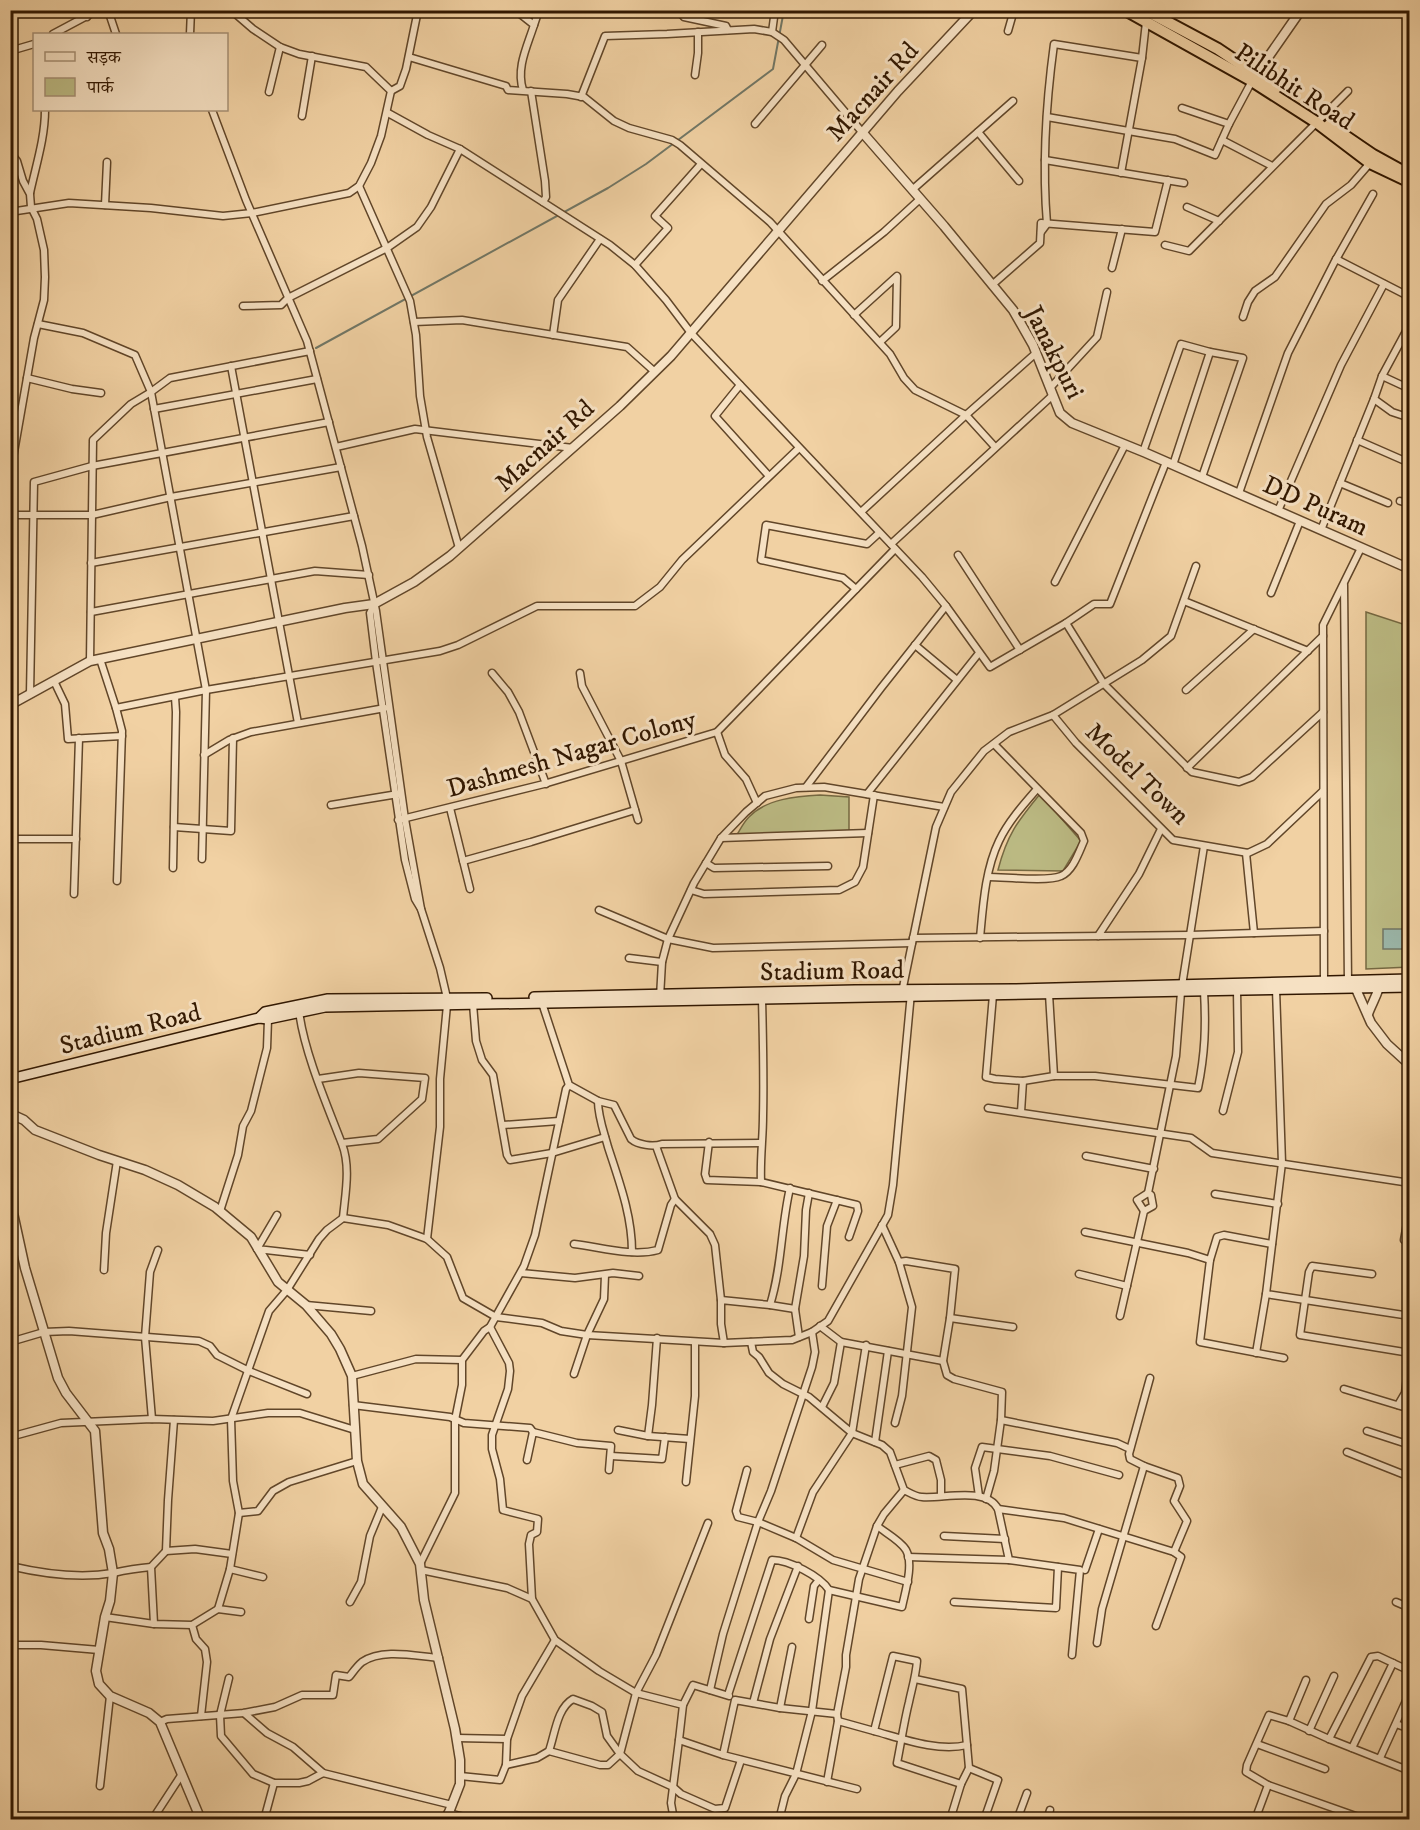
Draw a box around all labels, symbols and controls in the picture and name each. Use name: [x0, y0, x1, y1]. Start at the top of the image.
legend: [33, 33, 228, 111]
street label: Macnair Rd: [820, 35, 926, 149]
street label: Pilibhit Road: [1228, 36, 1360, 138]
text: सड़क: [86, 47, 122, 69]
text: पार्क: [86, 77, 115, 99]
street label: Janakpuri: [1015, 299, 1091, 405]
street label: Macnair Rd: [488, 393, 602, 499]
street label: DD Puram: [1258, 469, 1373, 544]
street label: Dashmesh Nagar Colony: [443, 703, 700, 806]
street label: Model Town: [1078, 716, 1197, 832]
street label: Stadium Road: [760, 954, 904, 989]
street label: Stadium Road: [56, 996, 204, 1063]

